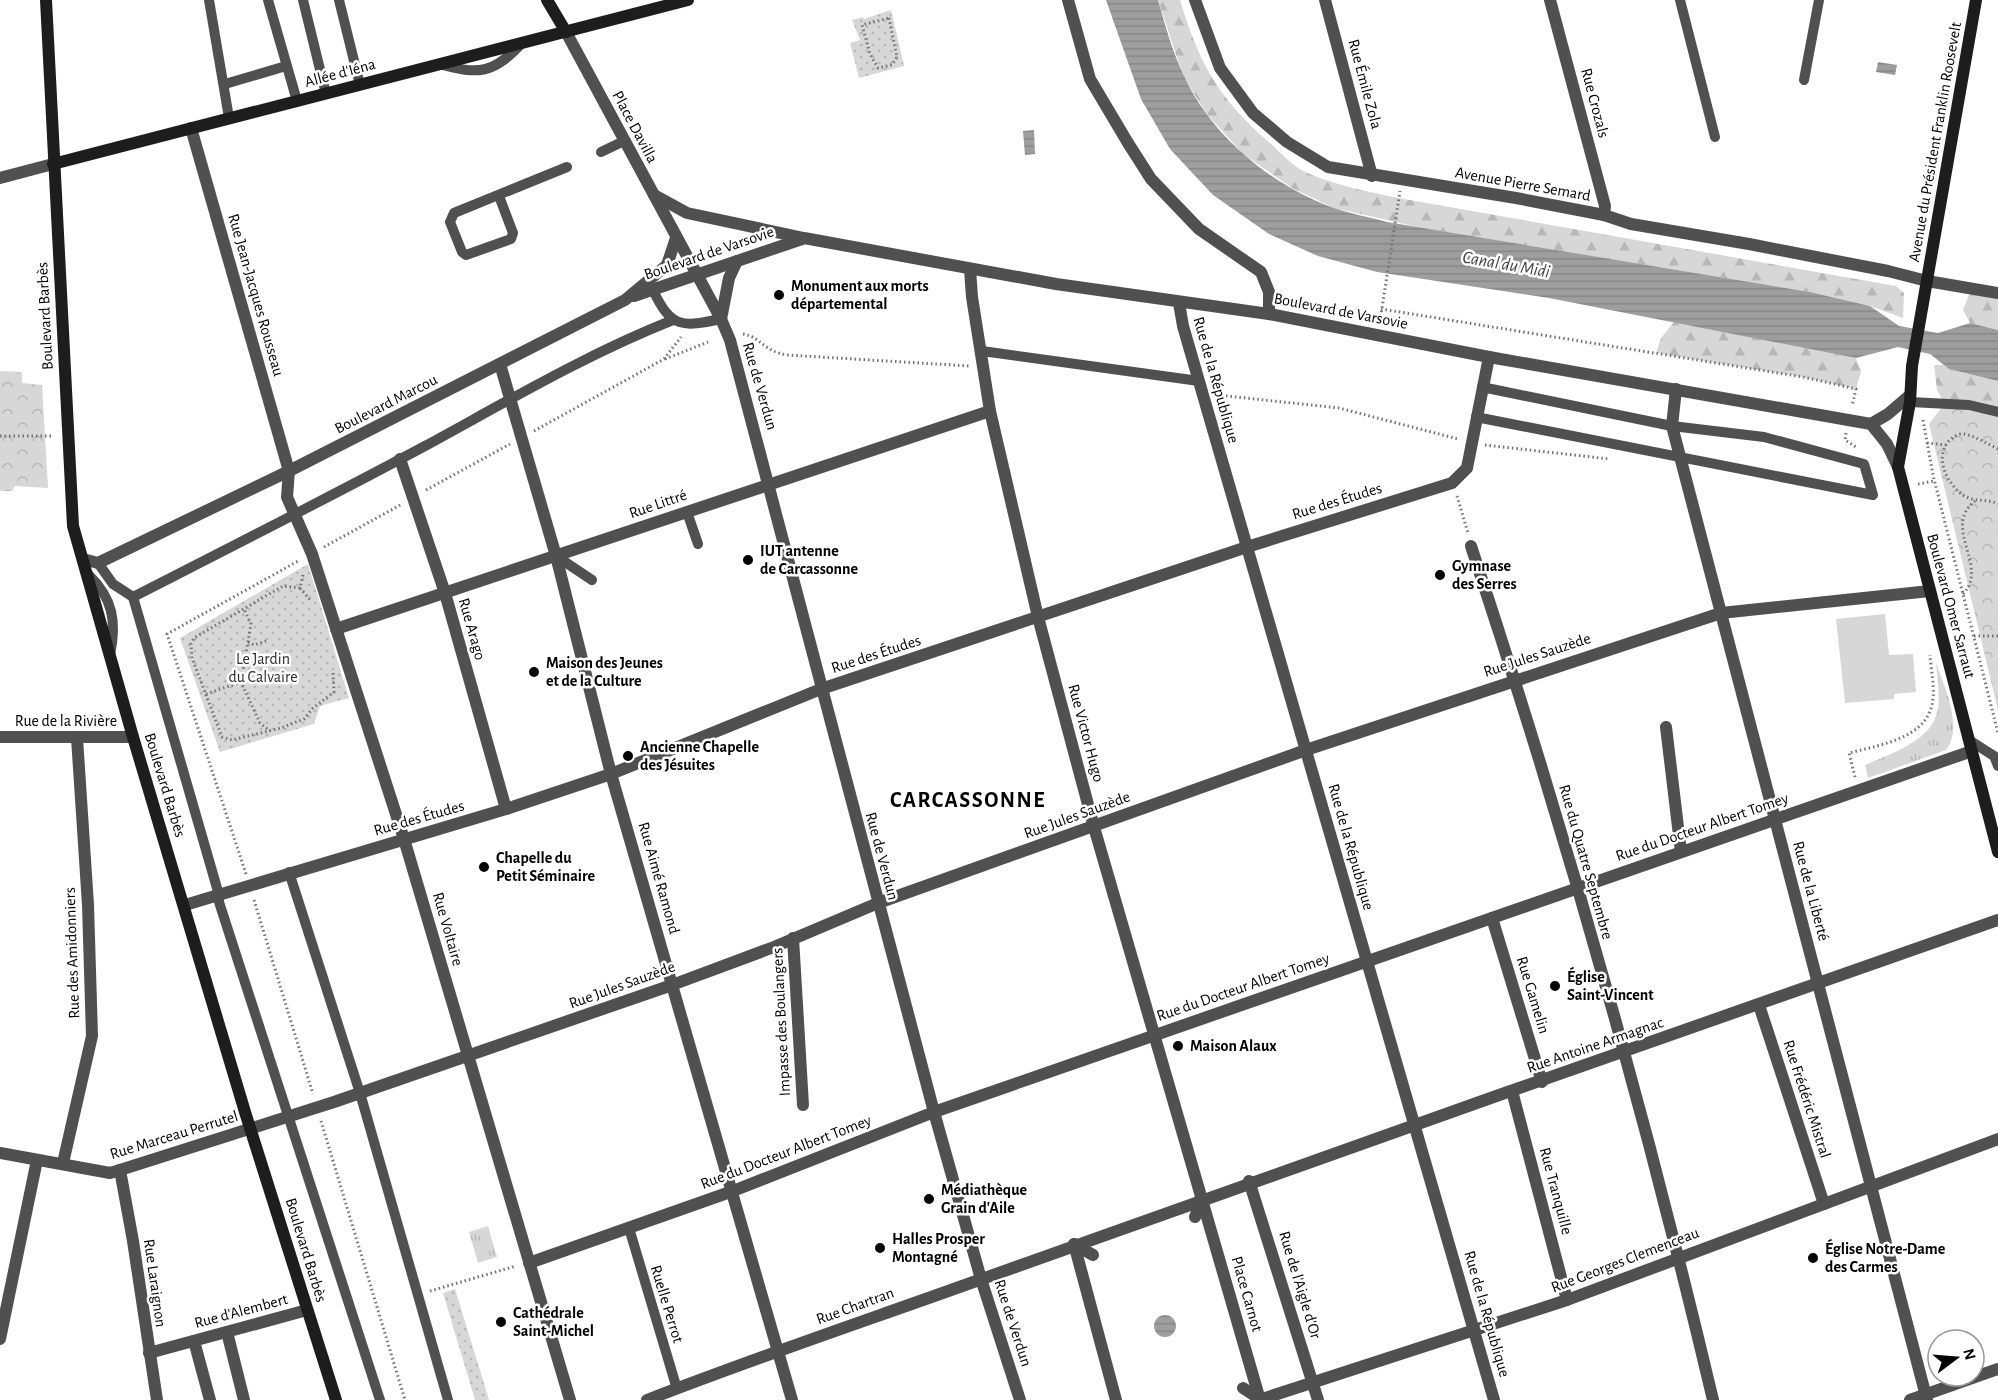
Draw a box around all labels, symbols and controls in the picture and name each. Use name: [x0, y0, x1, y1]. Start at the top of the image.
street label: Avenue du Président Franklin Roosevelt: [1906, 21, 1964, 263]
street label: Rue Émile Zola: [1345, 37, 1387, 131]
street label: Allée d'Iéna: [303, 56, 377, 90]
street label: Rue Crozals: [1578, 66, 1612, 140]
street label: Place Davilla: [609, 88, 661, 166]
street label: Avenue Pierre Semard: [1454, 164, 1592, 204]
street label: Rue Jean-Jacques Rousseau: [225, 212, 287, 378]
street label: Boulevard de Varsovie: [642, 223, 776, 283]
water label: Canal du Midi: [1461, 248, 1551, 282]
street label: Boulevard Barbès: [34, 262, 56, 370]
place label: Monument aux morts départemental: [791, 278, 929, 312]
marker: Monument aux morts départemental: [772, 288, 786, 302]
street label: Boulevard de Varsovie: [1273, 290, 1409, 332]
street label: Rue de la République: [1190, 315, 1242, 445]
street label: Rue de Verdun: [740, 340, 780, 432]
street label: Boulevard Marcou: [332, 371, 440, 437]
street label: Rue des Études: [1290, 478, 1384, 522]
street label: Rue Littré: [627, 487, 689, 521]
street label: Boulevard Omer Sarraut: [1924, 532, 1978, 680]
place label: IUT antenne de Carcassonne: [760, 543, 858, 577]
marker: IUT antenne de Carcassonne: [741, 553, 755, 567]
place label: Gymnase des Serres: [1452, 558, 1517, 592]
marker: Gymnase des Serres: [1433, 568, 1447, 582]
street label: Rue Arago: [456, 596, 489, 662]
street label: Rue des Études: [829, 630, 923, 676]
street label: Rue Jules Sauzède: [1481, 630, 1593, 680]
park label: Le Jardin du Calvaire: [228, 651, 298, 685]
place label: Maison des Jeunes et de la Culture: [546, 655, 663, 689]
marker: Maison des Jeunes et de la Culture: [527, 665, 541, 679]
street label: Rue Victor Hugo: [1065, 682, 1107, 784]
street label: Rue de la Rivière: [15, 713, 117, 729]
street label: Boulevard Barbès: [142, 731, 188, 839]
place label: Ancienne Chapelle des Jésuites: [640, 739, 759, 773]
marker: Ancienne Chapelle des Jésuites: [621, 749, 635, 763]
street label: Rue de la République: [1325, 782, 1377, 912]
street label: Rue du Quatre Septembre: [1555, 783, 1616, 942]
street label: Rue Jules Sauzède: [1022, 788, 1132, 842]
district label: CARCASSONNE: [890, 789, 1046, 811]
street label: Rue du Docteur Albert Tomey: [1614, 790, 1791, 865]
street label: Rue des Études: [371, 796, 466, 839]
street label: Rue de Verdun: [863, 810, 901, 902]
street label: Rue Aimé Ramond: [635, 820, 683, 936]
street label: Rue de la Liberté: [1790, 839, 1832, 943]
place label: Chapelle du Petit Séminaire: [496, 850, 596, 884]
marker: Chapelle du Petit Séminaire: [477, 860, 491, 874]
street label: Rue des Amidonniers: [62, 887, 82, 1019]
street label: Rue Voltaire: [430, 890, 466, 968]
street label: Impasse des Boulangers: [769, 947, 793, 1097]
street label: Rue du Docteur Albert Tomey: [1155, 950, 1332, 1025]
street label: Rue Gamelin: [1514, 955, 1552, 1035]
street label: Rue Jules Sauzède: [567, 958, 677, 1012]
place label: Église Saint-Vincent: [1567, 966, 1654, 1003]
marker: Église Saint-Vincent: [1548, 979, 1562, 993]
street label: Rue Antoine Armagnac: [1525, 1014, 1665, 1076]
place label: Maison Alaux: [1190, 1038, 1277, 1054]
street label: Rue Frédéric Mistral: [1780, 1038, 1834, 1160]
marker: Maison Alaux: [1171, 1039, 1185, 1053]
street label: Rue Marceau Perrutel: [108, 1108, 240, 1162]
street label: Rue du Docteur Albert Tomey: [698, 1112, 874, 1193]
street label: Rue Tranquille: [1537, 1146, 1575, 1236]
place label: Médiathèque Grain d'Aile: [941, 1182, 1027, 1216]
marker: Médiathèque Grain d'Aile: [922, 1192, 936, 1206]
street label: Boulevard Barbès: [283, 1196, 329, 1304]
street label: Rue Georges Clemenceau: [1549, 1224, 1701, 1296]
street label: Rue de l'Aigle d'Or: [1276, 1229, 1324, 1341]
place label: Halles Prosper Montagné: [892, 1231, 985, 1265]
street label: Rue Laraignon: [141, 1238, 169, 1328]
place label: Église Notre-Dame des Carmes: [1825, 1238, 1946, 1275]
marker: Halles Prosper Montagné: [873, 1241, 887, 1255]
street label: Rue de la République: [1461, 1249, 1513, 1379]
marker: Église Notre-Dame des Carmes: [1806, 1251, 1820, 1265]
street label: Place Carnot: [1229, 1254, 1265, 1334]
street label: Ruelle Perrot: [648, 1263, 686, 1345]
street label: Rue de Verdun: [991, 1278, 1035, 1368]
street label: Rue Chartran: [814, 1285, 896, 1327]
street label: Rue d'Alembert: [193, 1291, 289, 1331]
place label: Cathédrale Saint-Michel: [513, 1305, 594, 1339]
marker: Cathédrale Saint-Michel: [494, 1315, 508, 1329]
north arrow: [1926, 1328, 1986, 1388]
text: N: [1960, 1347, 1979, 1362]

